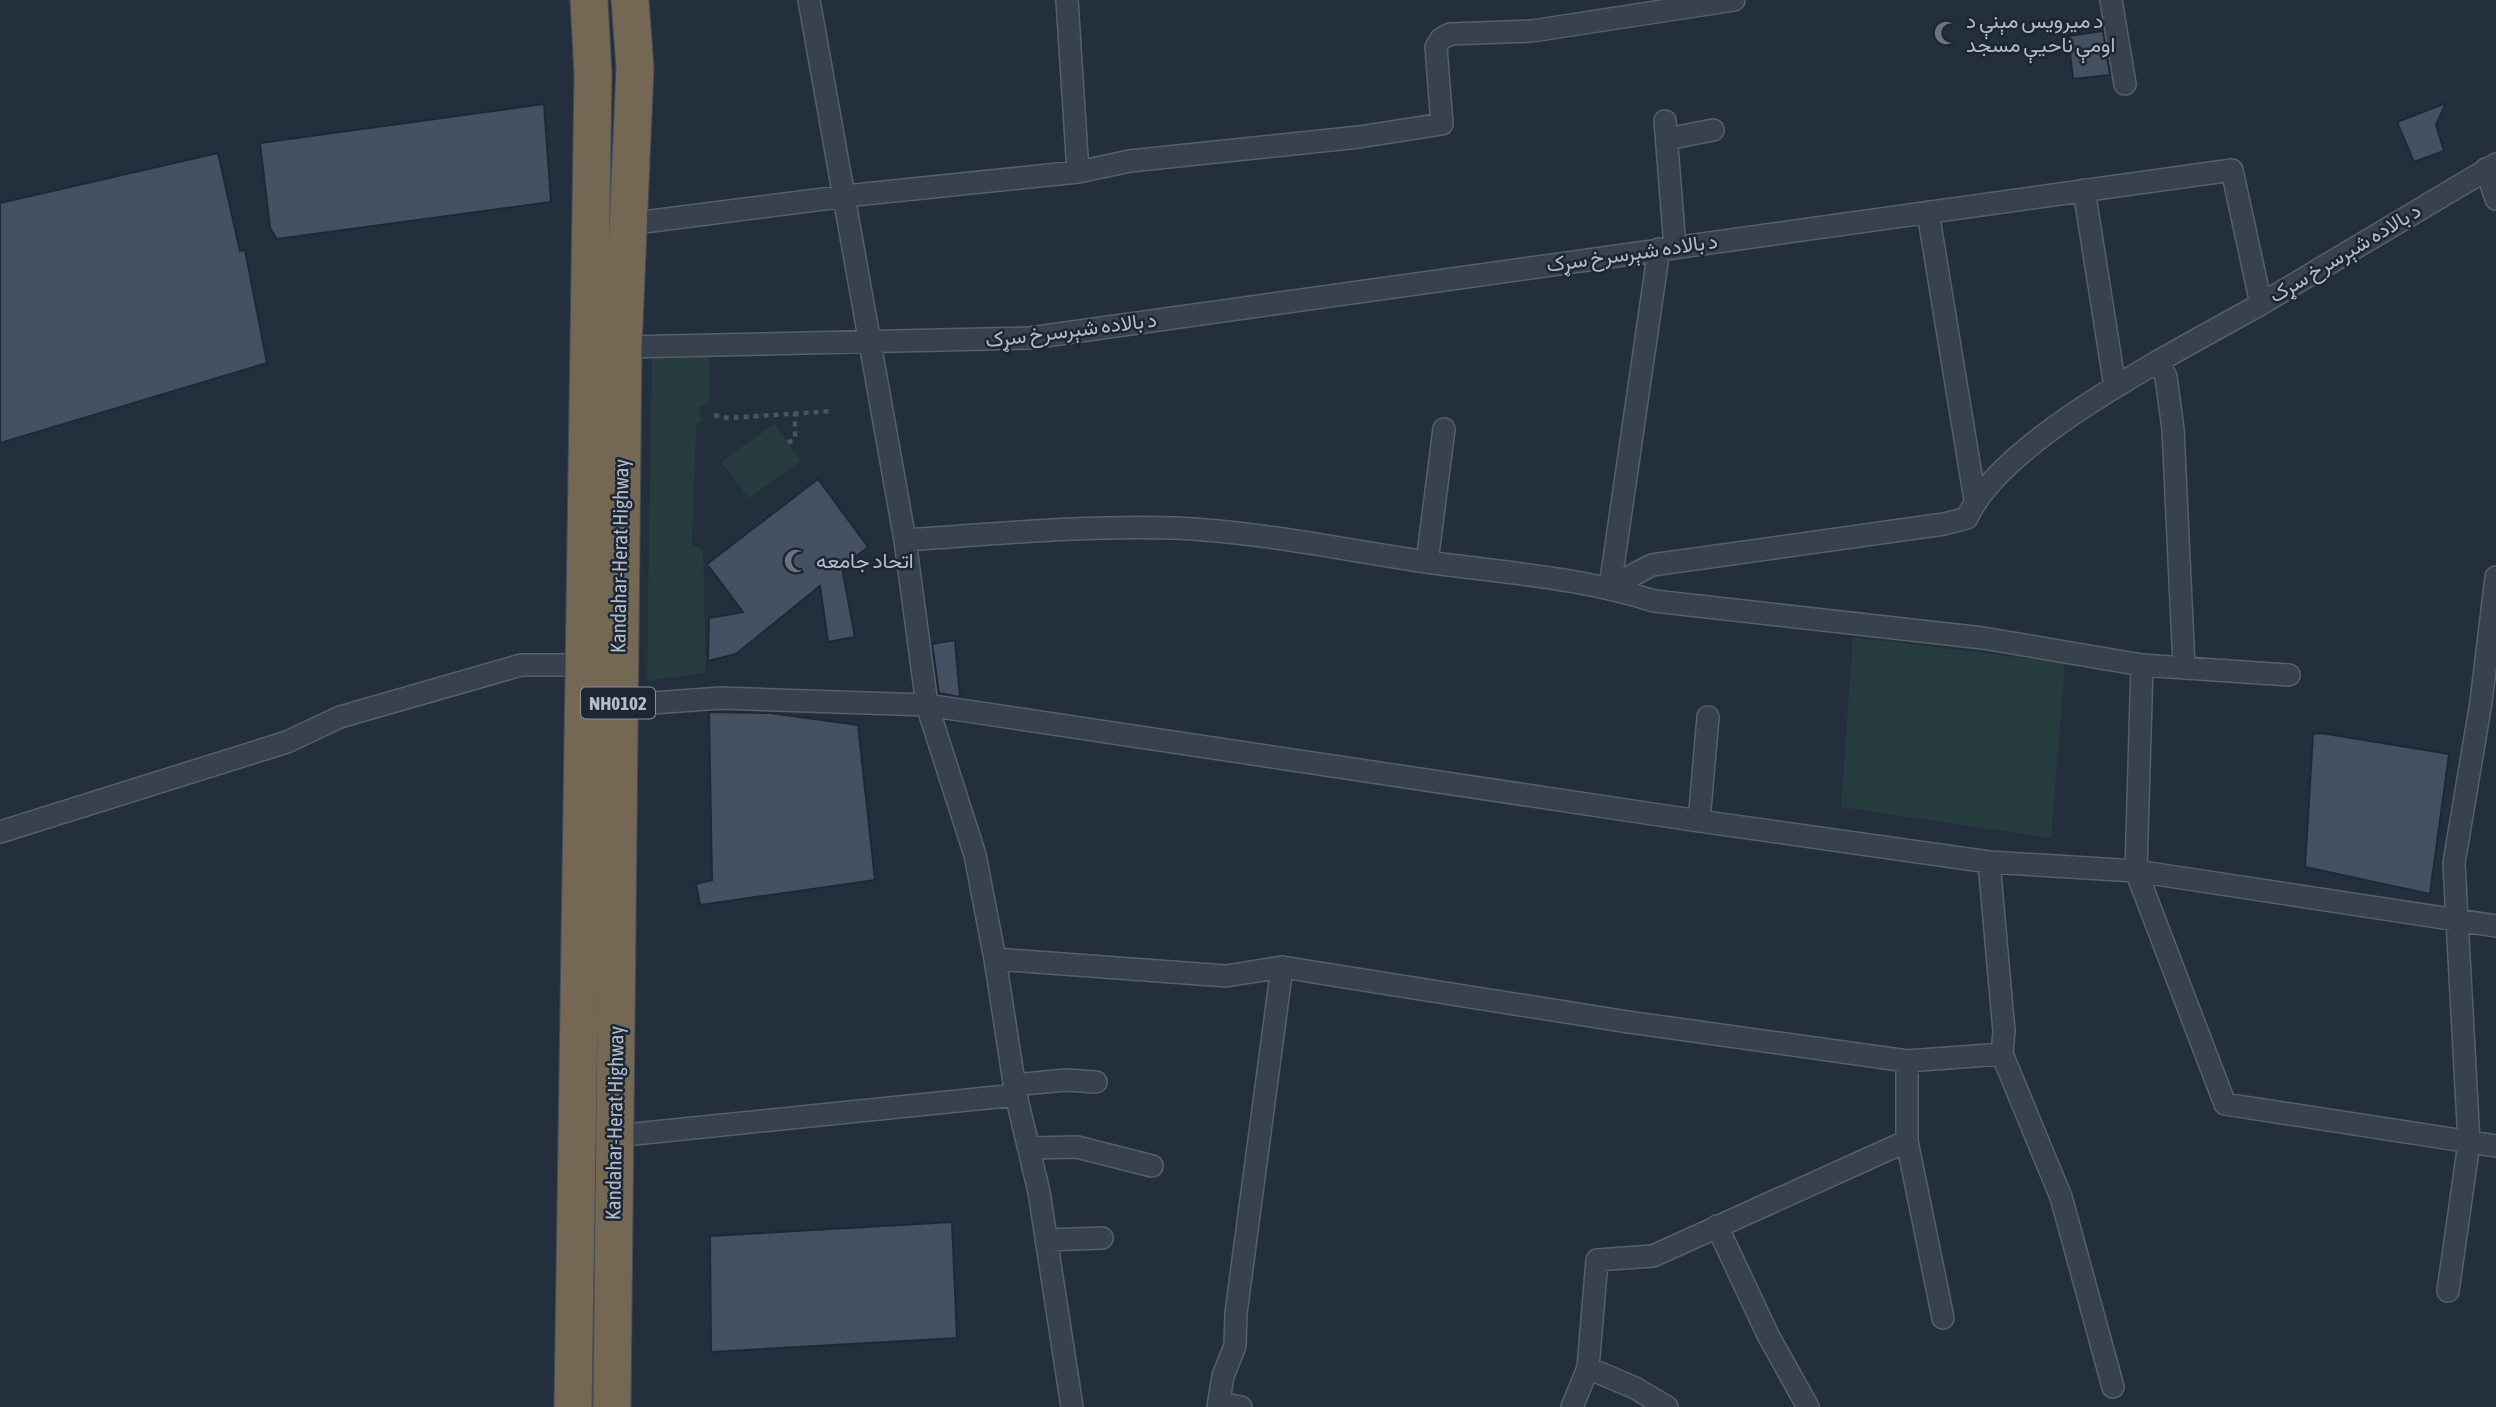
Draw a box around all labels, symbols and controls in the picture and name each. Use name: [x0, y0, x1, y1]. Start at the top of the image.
place label: د ميرویس مېنې د اومې ناحيې مسجد: [1966, 8, 2115, 64]
mosque icon: د ميرویس مېنې د اومې ناحيې مسجد: [1932, 19, 1960, 47]
street label: د بالاده شېرسرخ سړک: [2264, 197, 2427, 310]
street label: د بالاده شېرسرخ سړک: [1545, 228, 1720, 280]
street label: د بالاده شېرسرخ سړک: [984, 307, 1158, 355]
street label: Kandahar-Herat Highway: [605, 458, 633, 653]
mosque icon: اتحاد جامعه: [782, 547, 810, 575]
place label: اتحاد جامعه: [816, 548, 914, 573]
road number: NH0102: [581, 688, 655, 718]
street label: Kandahar-Herat Highway: [600, 1025, 628, 1220]

